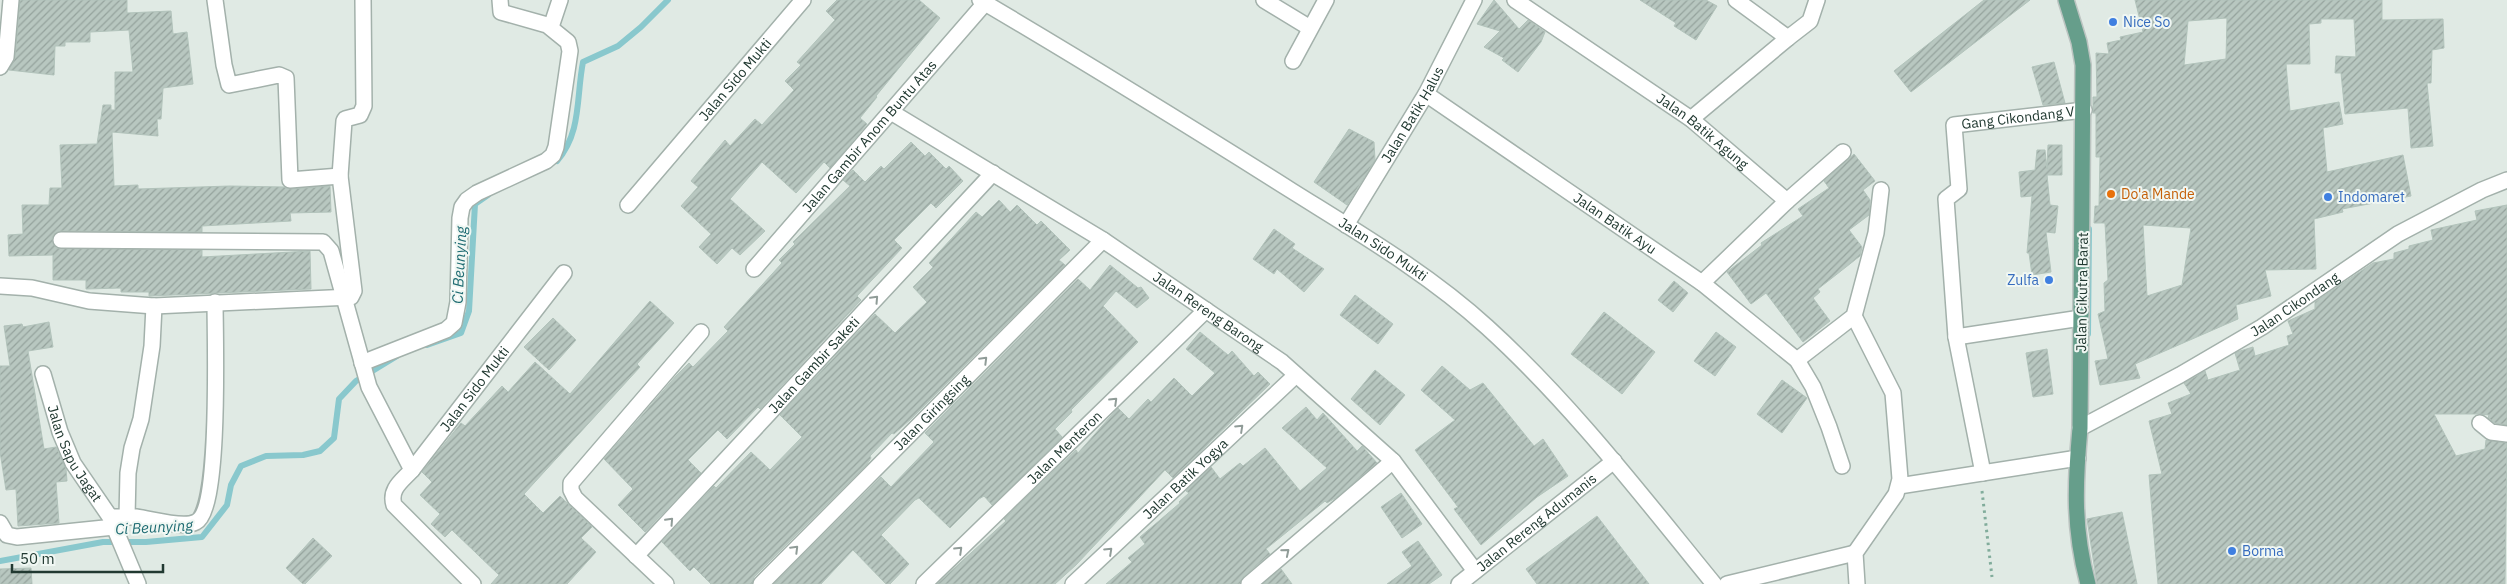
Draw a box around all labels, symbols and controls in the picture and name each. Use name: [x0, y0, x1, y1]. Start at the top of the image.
place label: Nice So: [2123, 13, 2170, 31]
marker: Nice So: [2107, 16, 2119, 28]
street label: Jalan Sido Mukti: [695, 34, 775, 125]
street label: Jalan Gambir Anom Buntu Atas: [798, 56, 941, 216]
street label: Jalan Batik Halus: [1377, 63, 1448, 166]
street label: Jalan Batik Agung: [1653, 89, 1753, 174]
street label: Gang Cikondang V: [1960, 102, 2076, 133]
place label: Do'a Mande: [2121, 185, 2195, 203]
marker: Do'a Mande: [2105, 188, 2117, 200]
place label: Indomaret: [2338, 188, 2405, 206]
street label: Jalan Batik Ayu: [1570, 189, 1660, 258]
marker: Indomaret: [2322, 191, 2334, 203]
street label: Jalan Sido Mukti: [1335, 213, 1431, 285]
water label: Ci Beunying: [447, 224, 471, 304]
street label: Jalan Cikutra Barat: [2072, 232, 2092, 352]
street label: Jalan Rereng Barong: [1149, 268, 1268, 356]
street label: Jalan Cikondang: [2247, 268, 2343, 341]
place label: Zulfa: [2007, 271, 2040, 289]
marker: Zulfa: [2043, 274, 2055, 286]
one-way arrow: [869, 296, 878, 305]
street label: Jalan Gambir Saketi: [765, 313, 863, 417]
street label: Jalan Sido Mukti: [436, 343, 513, 435]
one-way arrow: [978, 357, 987, 366]
street label: Jalan Giringsing: [890, 370, 974, 454]
one-way arrow: [1108, 398, 1117, 407]
street label: Jalan Sapu Jagat: [44, 403, 106, 505]
street label: Jalan Menteron: [1023, 407, 1106, 488]
one-way arrow: [1235, 425, 1244, 434]
street label: Jalan Batik Yogya: [1139, 434, 1232, 523]
street label: Jalan Rereng Adumanis: [1473, 469, 1600, 576]
water label: Ci Beunying: [115, 515, 195, 539]
one-way arrow: [664, 518, 673, 527]
scale bar: [12, 542, 164, 574]
place label: Borma: [2242, 542, 2284, 560]
marker: Borma: [2226, 545, 2238, 557]
one-way arrow: [789, 546, 798, 555]
one-way arrow: [953, 547, 962, 556]
one-way arrow: [1103, 548, 1112, 557]
text: 50 m: [20, 549, 55, 568]
one-way arrow: [1280, 550, 1289, 558]

